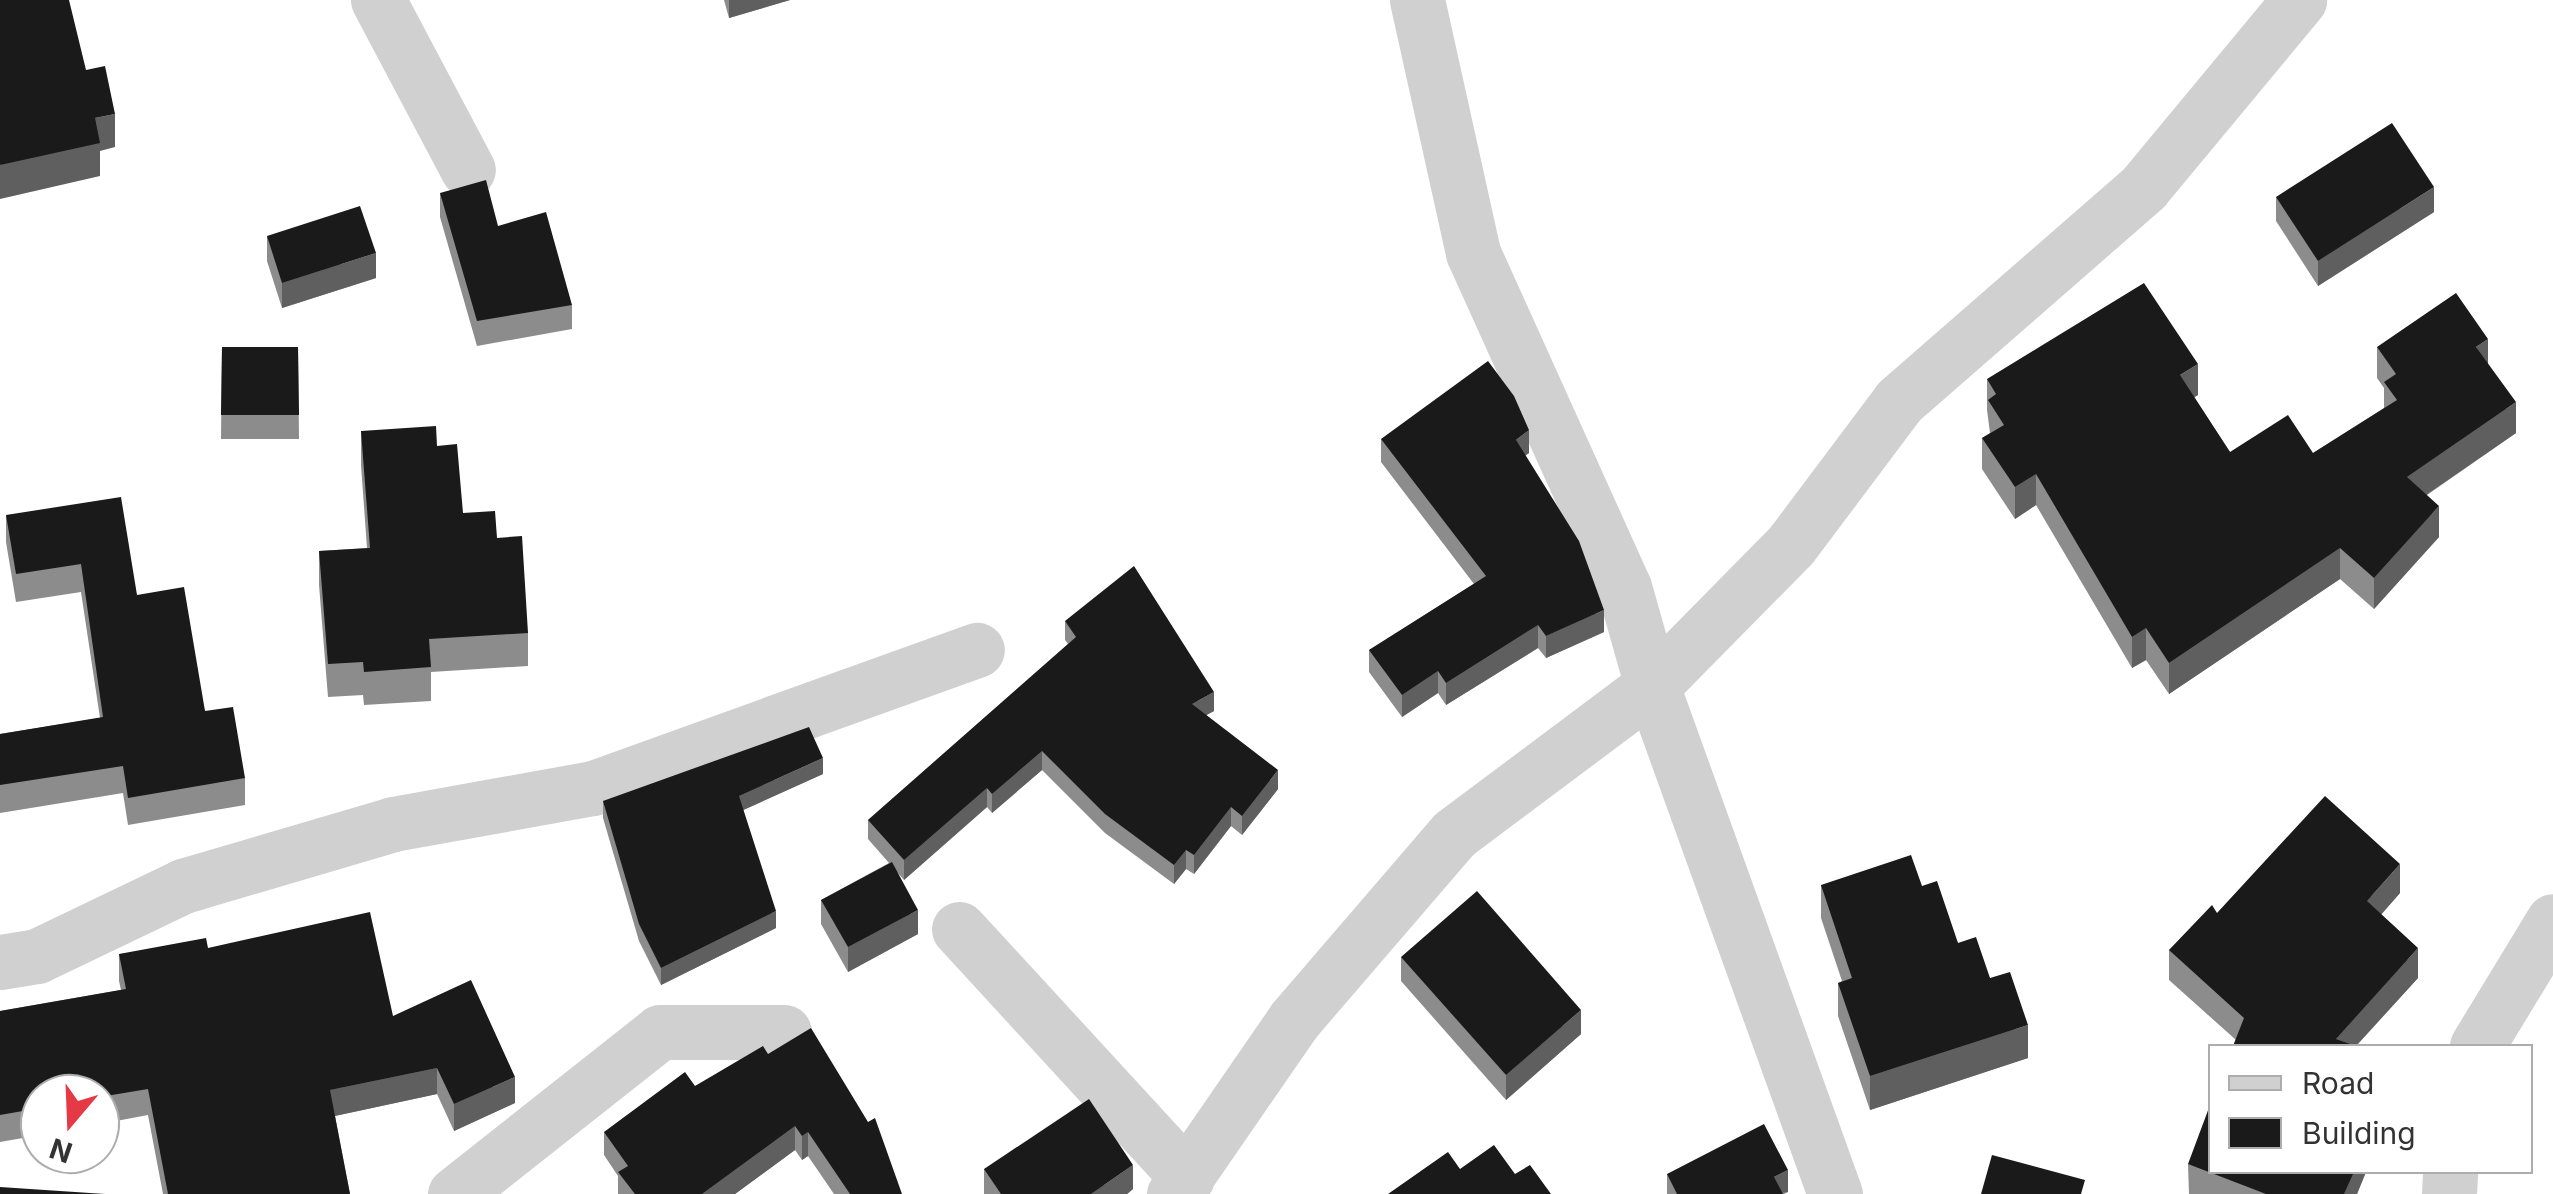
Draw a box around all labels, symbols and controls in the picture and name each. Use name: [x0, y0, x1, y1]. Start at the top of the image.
legend: [2208, 1044, 2533, 1174]
text: Road: [2302, 1065, 2374, 1101]
north arrow: [20, 1074, 120, 1174]
text: Building: [2302, 1115, 2416, 1151]
text: N: [45, 1131, 77, 1170]

